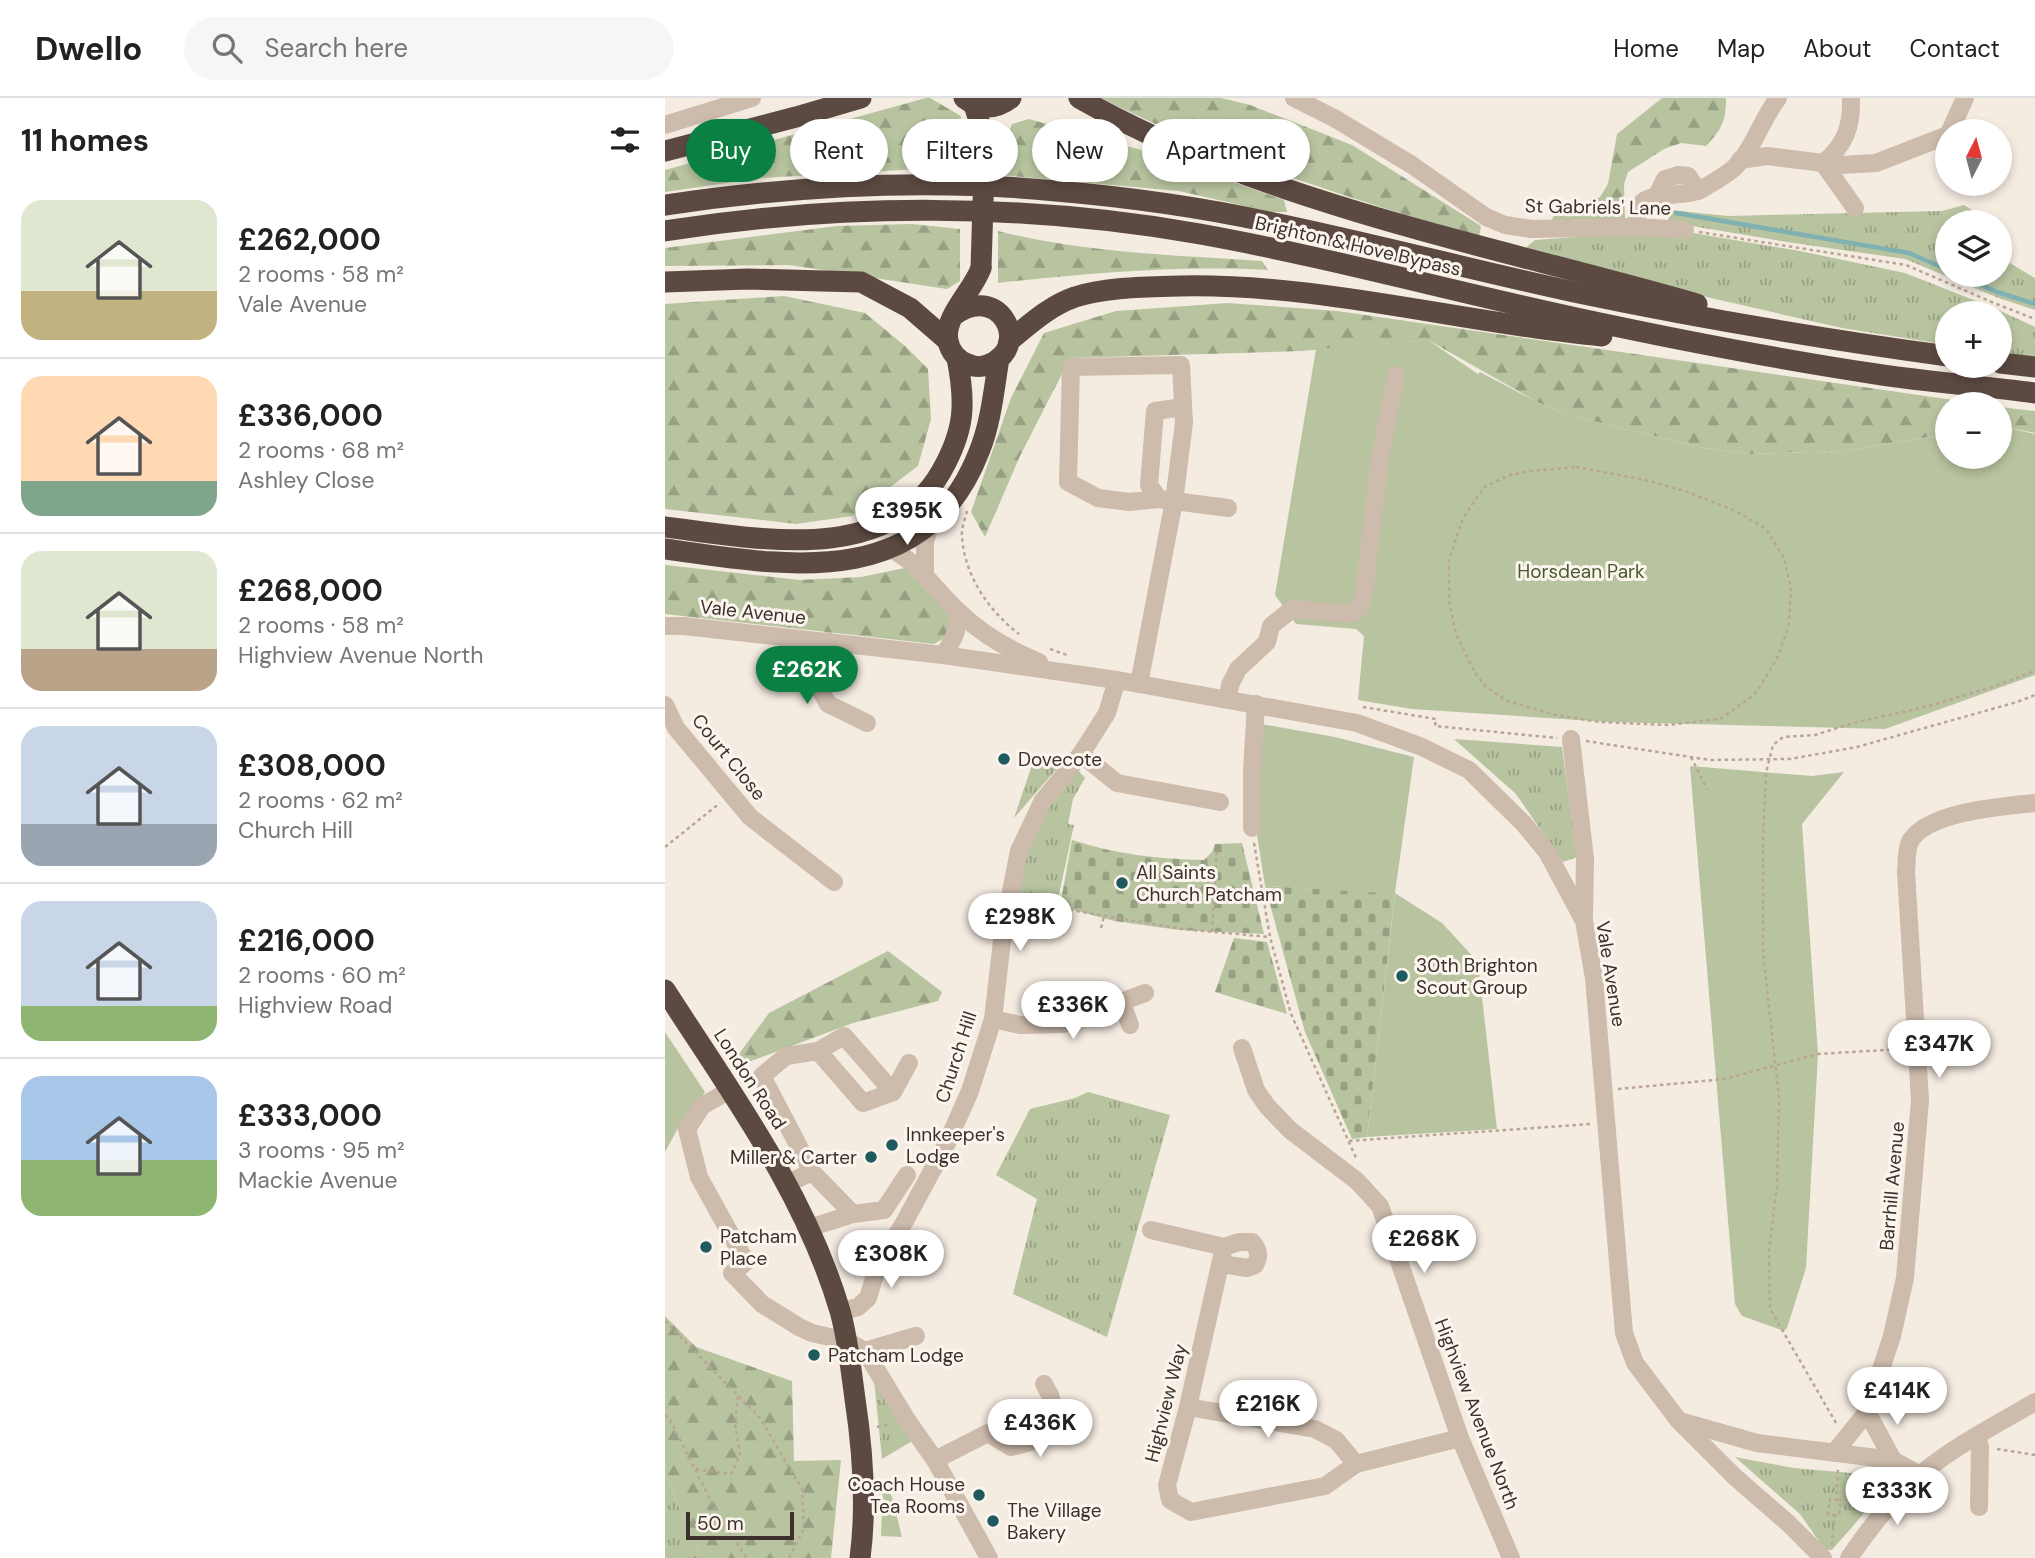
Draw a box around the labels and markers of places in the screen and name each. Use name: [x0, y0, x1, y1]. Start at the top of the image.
pin: £395K: [858, 488, 956, 547]
pin: £262K: [758, 646, 856, 706]
place label: Dovecote: [1018, 747, 1102, 772]
marker: Dovecote: [996, 751, 1012, 767]
place label: All Saints Church Patcham: [1136, 860, 1282, 907]
marker: All Saints Church Patcham: [1114, 875, 1130, 891]
pin: £298K: [971, 894, 1069, 953]
place label: 30th Brighton Scout Group: [1416, 953, 1538, 1000]
marker: 30th Brighton Scout Group: [1394, 968, 1410, 984]
pin: £336K: [1024, 982, 1122, 1041]
pin: £347K: [1890, 1020, 1988, 1080]
place label: Innkeeper's Lodge: [906, 1122, 1005, 1169]
marker: Innkeeper's Lodge: [884, 1137, 900, 1153]
place label: Miller & Carter: [730, 1145, 857, 1170]
marker: Miller & Carter: [863, 1149, 879, 1165]
pin: £268K: [1375, 1216, 1473, 1275]
place label: Patcham Place: [720, 1224, 797, 1271]
pin: £308K: [842, 1230, 940, 1290]
marker: Patcham Place: [698, 1239, 714, 1255]
place label: Patcham Lodge: [828, 1343, 964, 1368]
marker: Patcham Lodge: [806, 1347, 822, 1363]
pin: £414K: [1848, 1368, 1946, 1427]
pin: £216K: [1219, 1380, 1317, 1440]
pin: £436K: [991, 1400, 1089, 1459]
pin: £333K: [1848, 1468, 1946, 1527]
place label: Coach House Tea Rooms: [848, 1472, 965, 1519]
marker: Coach House Tea Rooms: [971, 1487, 987, 1503]
place label: The Village Bakery: [1007, 1498, 1102, 1545]
marker: The Village Bakery: [985, 1513, 1001, 1529]

